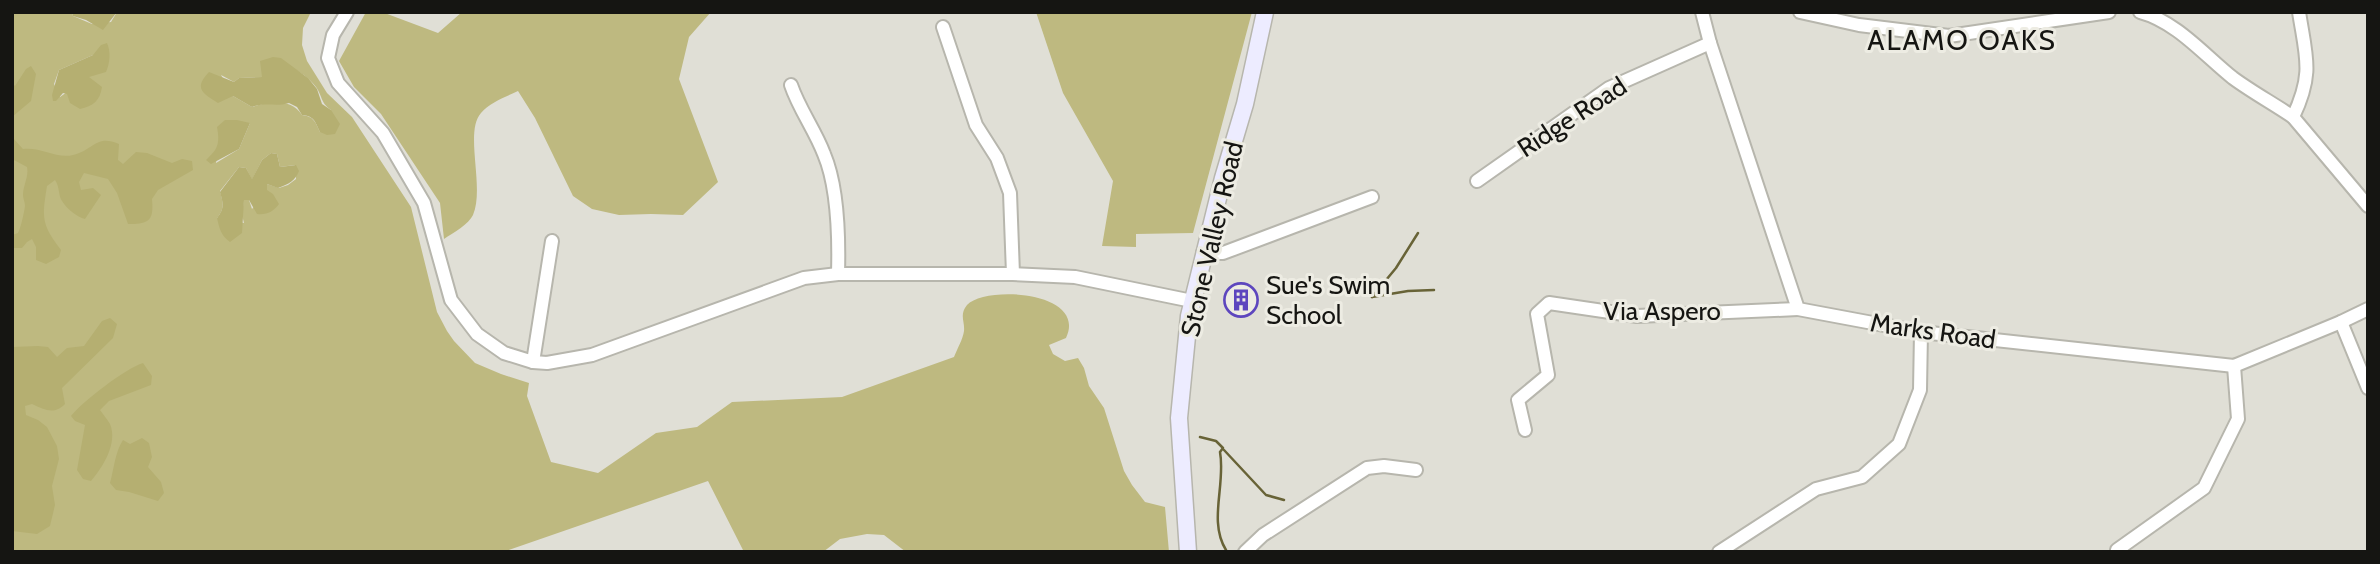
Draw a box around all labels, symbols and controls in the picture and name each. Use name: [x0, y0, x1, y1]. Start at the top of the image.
district label: ALAMO OAKS: [1867, 23, 2057, 57]
street label: Ridge Road: [1511, 70, 1633, 164]
street label: Stone Valley Road: [1174, 138, 1250, 340]
place label: Sue's Swim School: [1266, 269, 1390, 331]
building icon: Sue's Swim School: [1222, 281, 1260, 319]
street label: Via Aspero: [1603, 295, 1721, 327]
street label: Marks Road: [1868, 306, 1998, 356]

